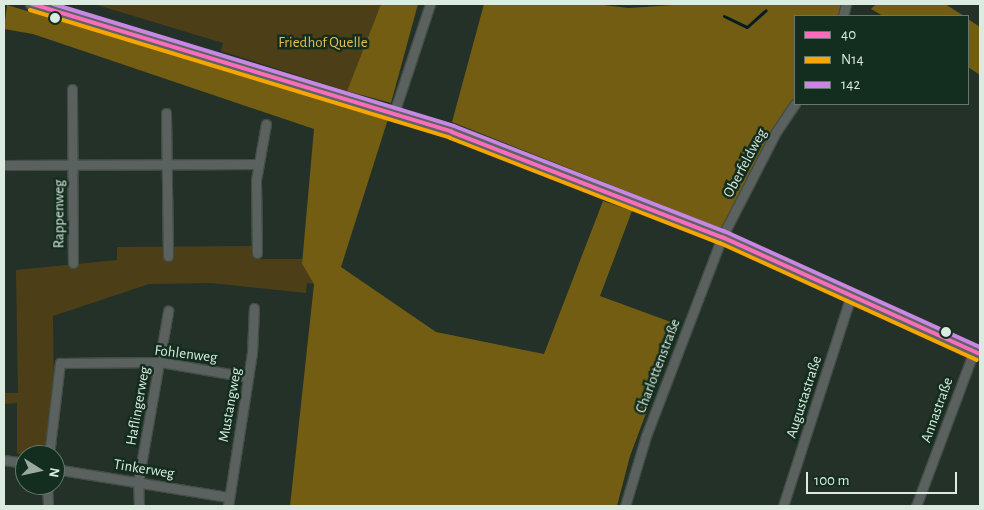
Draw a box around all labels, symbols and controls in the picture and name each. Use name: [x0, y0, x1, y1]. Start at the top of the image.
unlabelled marker: [50, 13, 60, 23]
legend: [794, 15, 969, 105]
text: 40: [841, 27, 856, 42]
park label: Friedhof Quelle: [278, 34, 368, 52]
text: N14: [841, 52, 864, 67]
text: 142: [841, 77, 860, 92]
street label: Oberfeldweg: [719, 125, 771, 201]
street label: Rappenweg: [50, 180, 68, 248]
street label: Charlottenstraße: [632, 316, 684, 416]
unlabelled marker: [941, 327, 951, 337]
street label: Fohlenweg: [154, 341, 218, 367]
street label: Augustastraße: [782, 354, 826, 440]
street label: Haflingerweg: [122, 365, 154, 447]
street label: Mustangweg: [215, 366, 245, 444]
street label: Annastraße: [917, 375, 957, 445]
north arrow: [15, 445, 65, 495]
street label: Tinkerweg: [112, 455, 176, 483]
scale bar: [809, 462, 960, 494]
text: N: [46, 466, 62, 478]
text: 100 m: [814, 473, 849, 488]

